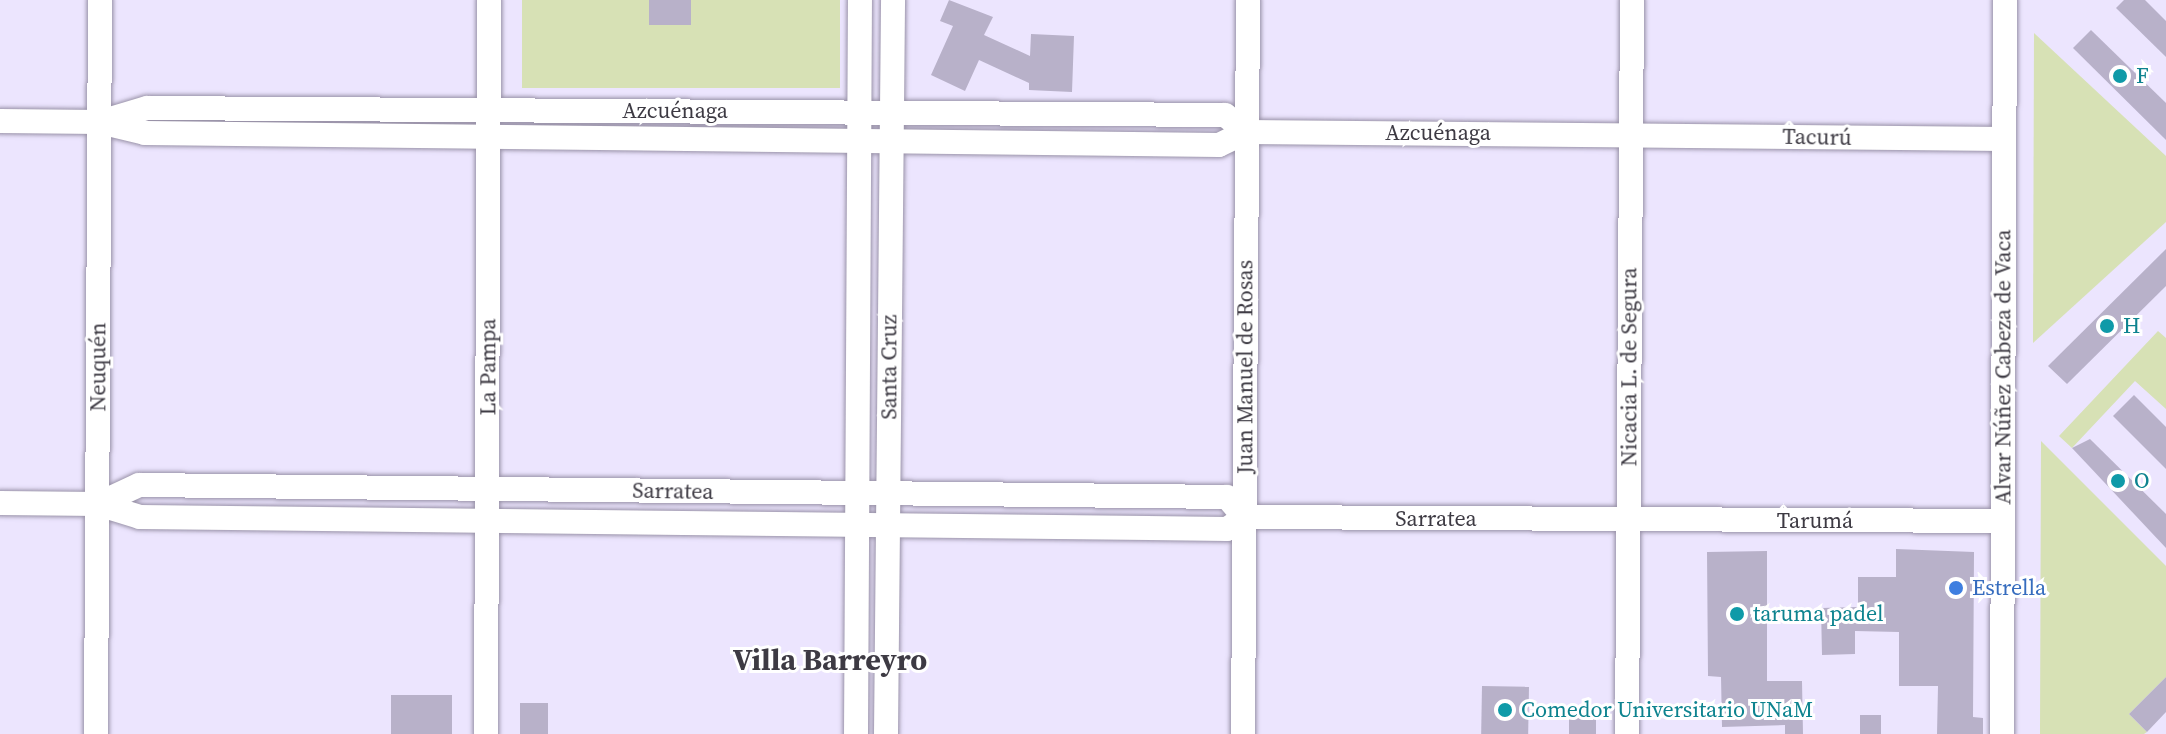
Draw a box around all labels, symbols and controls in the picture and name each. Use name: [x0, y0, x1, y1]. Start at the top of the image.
place label: F: [2136, 63, 2149, 89]
marker: F: [2111, 67, 2129, 85]
street label: Azcuénaga: [622, 98, 728, 124]
street label: Azcuénaga: [1385, 120, 1491, 146]
street label: Tacurú: [1782, 123, 1852, 151]
street label: Alvar Núñez Cabeza de Vaca: [1990, 229, 2016, 505]
street label: Juan Manuel de Rosas: [1232, 260, 1258, 474]
street label: Nicacia L. de Segura: [1616, 268, 1642, 466]
place label: H: [2123, 313, 2140, 339]
street label: Santa Cruz: [876, 314, 902, 420]
marker: H: [2098, 317, 2116, 335]
street label: La Pampa: [475, 319, 501, 415]
street label: Neuquén: [85, 322, 111, 412]
place label: O: [2134, 468, 2150, 494]
marker: O: [2109, 472, 2127, 490]
street label: Sarratea: [632, 477, 714, 505]
street label: Sarratea: [1395, 506, 1477, 532]
street label: Tarumá: [1777, 508, 1853, 534]
place label: Estrella: [1972, 575, 2046, 601]
marker: Estrella: [1947, 579, 1965, 597]
place label: taruma padel: [1753, 601, 1884, 627]
marker: taruma padel: [1728, 605, 1746, 623]
district label: Villa Barreyro: [733, 642, 927, 678]
place label: Comedor Universitario UNaM: [1521, 697, 1813, 723]
marker: Comedor Universitario UNaM: [1496, 701, 1514, 719]

